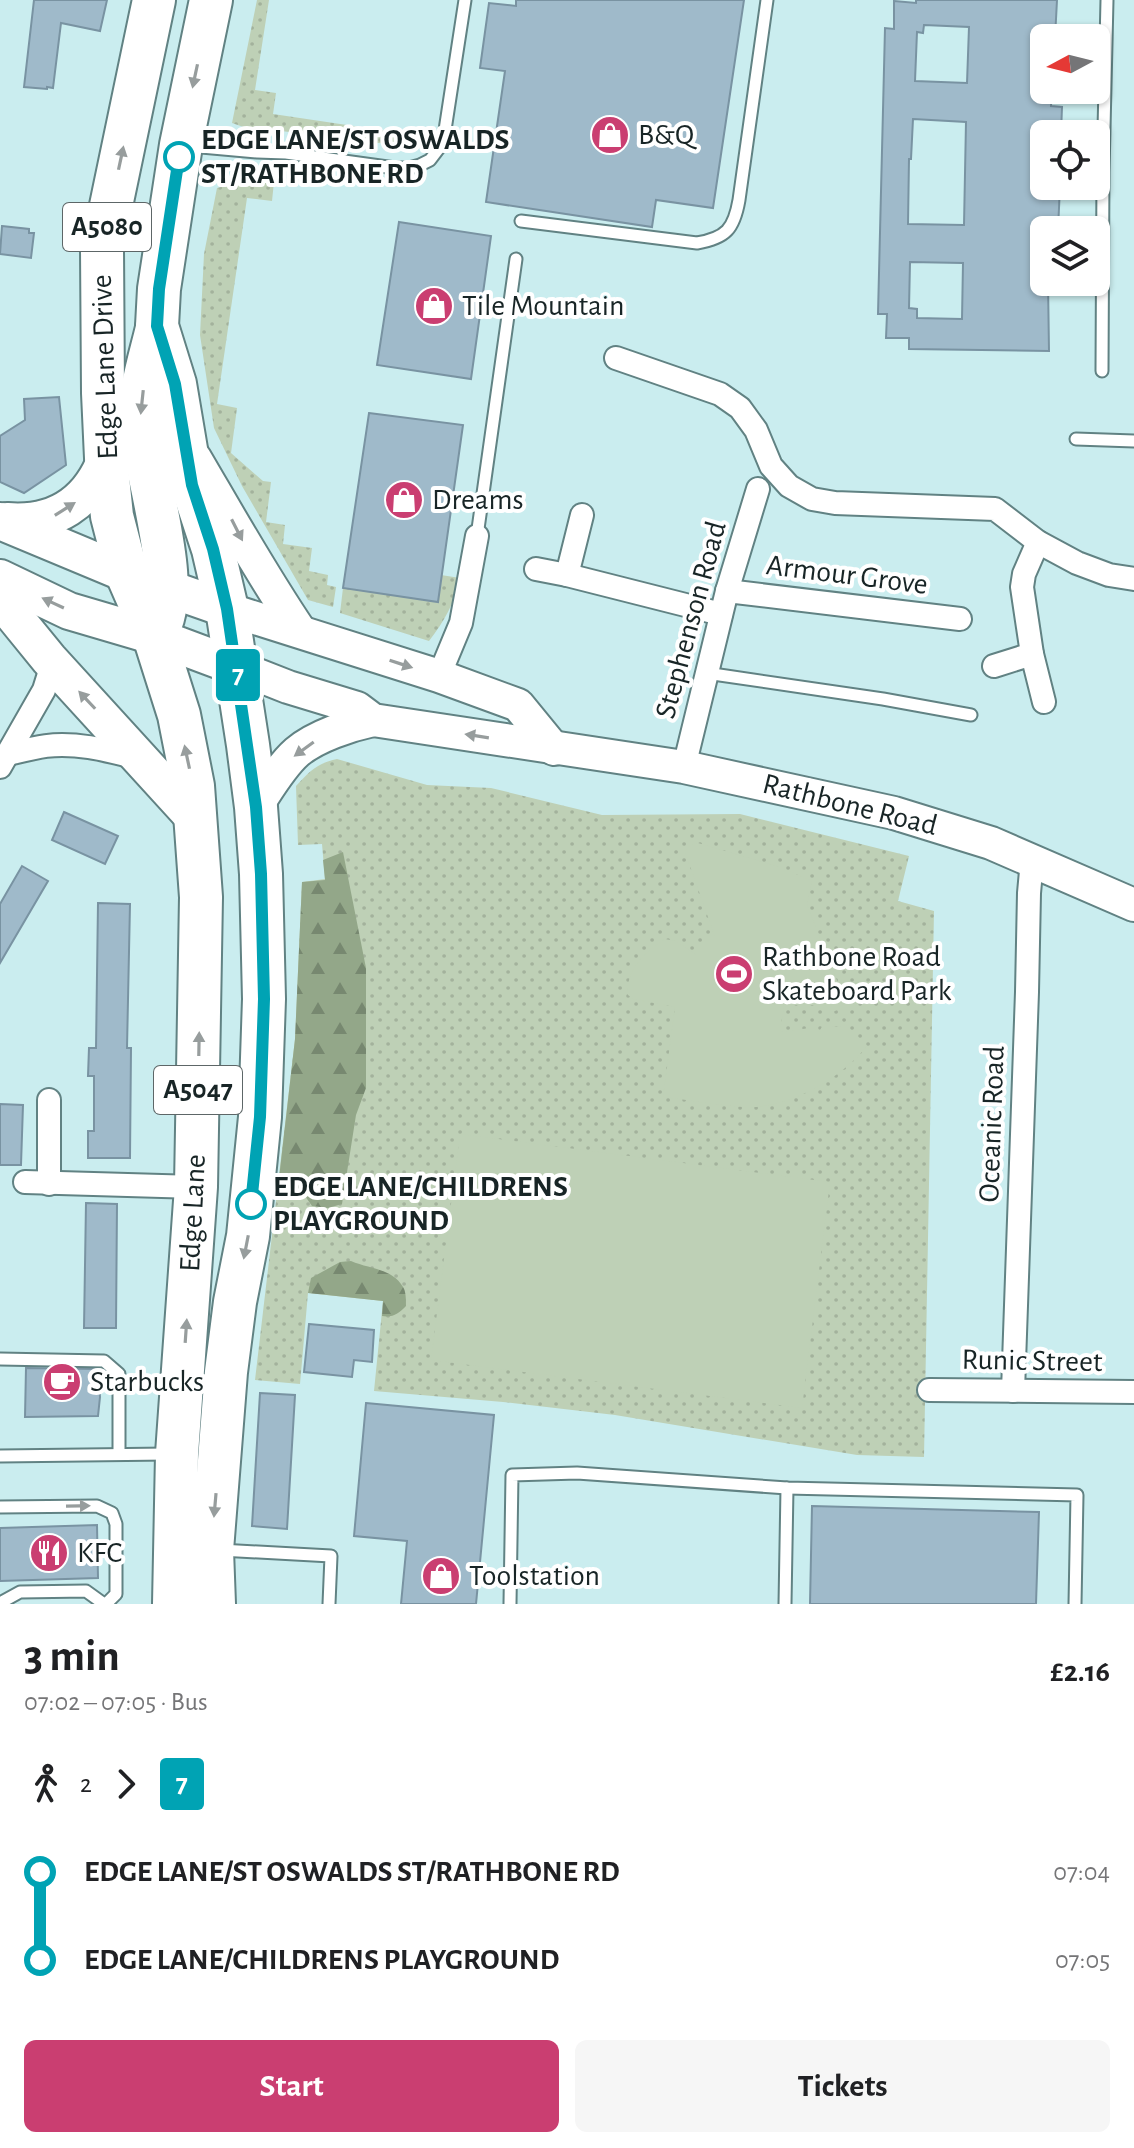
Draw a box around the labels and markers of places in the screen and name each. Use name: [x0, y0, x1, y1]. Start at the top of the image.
shop icon: B&Q: [589, 114, 631, 156]
place label: B&Q: [638, 120, 697, 150]
place label: EDGE LANE/ST OSWALDS ST/RATHBONE RD: [201, 125, 510, 189]
marker: EDGE LANE/ST OSWALDS ST/RATHBONE RD: [164, 142, 194, 172]
shop icon: Tile Mountain: [413, 285, 455, 327]
place label: Tile Mountain: [462, 291, 625, 321]
shop icon: Dreams: [383, 479, 425, 521]
place label: Dreams: [432, 485, 524, 515]
place label: Rathbone Road Skateboard Park: [762, 942, 952, 1006]
sports icon: Rathbone Road Skateboard Park: [713, 953, 755, 995]
place label: EDGE LANE/CHILDRENS PLAYGROUND: [273, 1172, 568, 1236]
marker: EDGE LANE/CHILDRENS PLAYGROUND: [236, 1189, 266, 1219]
cafe icon: Starbucks: [41, 1361, 83, 1403]
place label: Starbucks: [90, 1367, 204, 1397]
restaurant icon: KFC: [28, 1532, 70, 1574]
place label: KFC: [77, 1538, 122, 1568]
shop icon: Toolstation: [420, 1555, 462, 1597]
place label: Toolstation: [469, 1561, 600, 1591]

